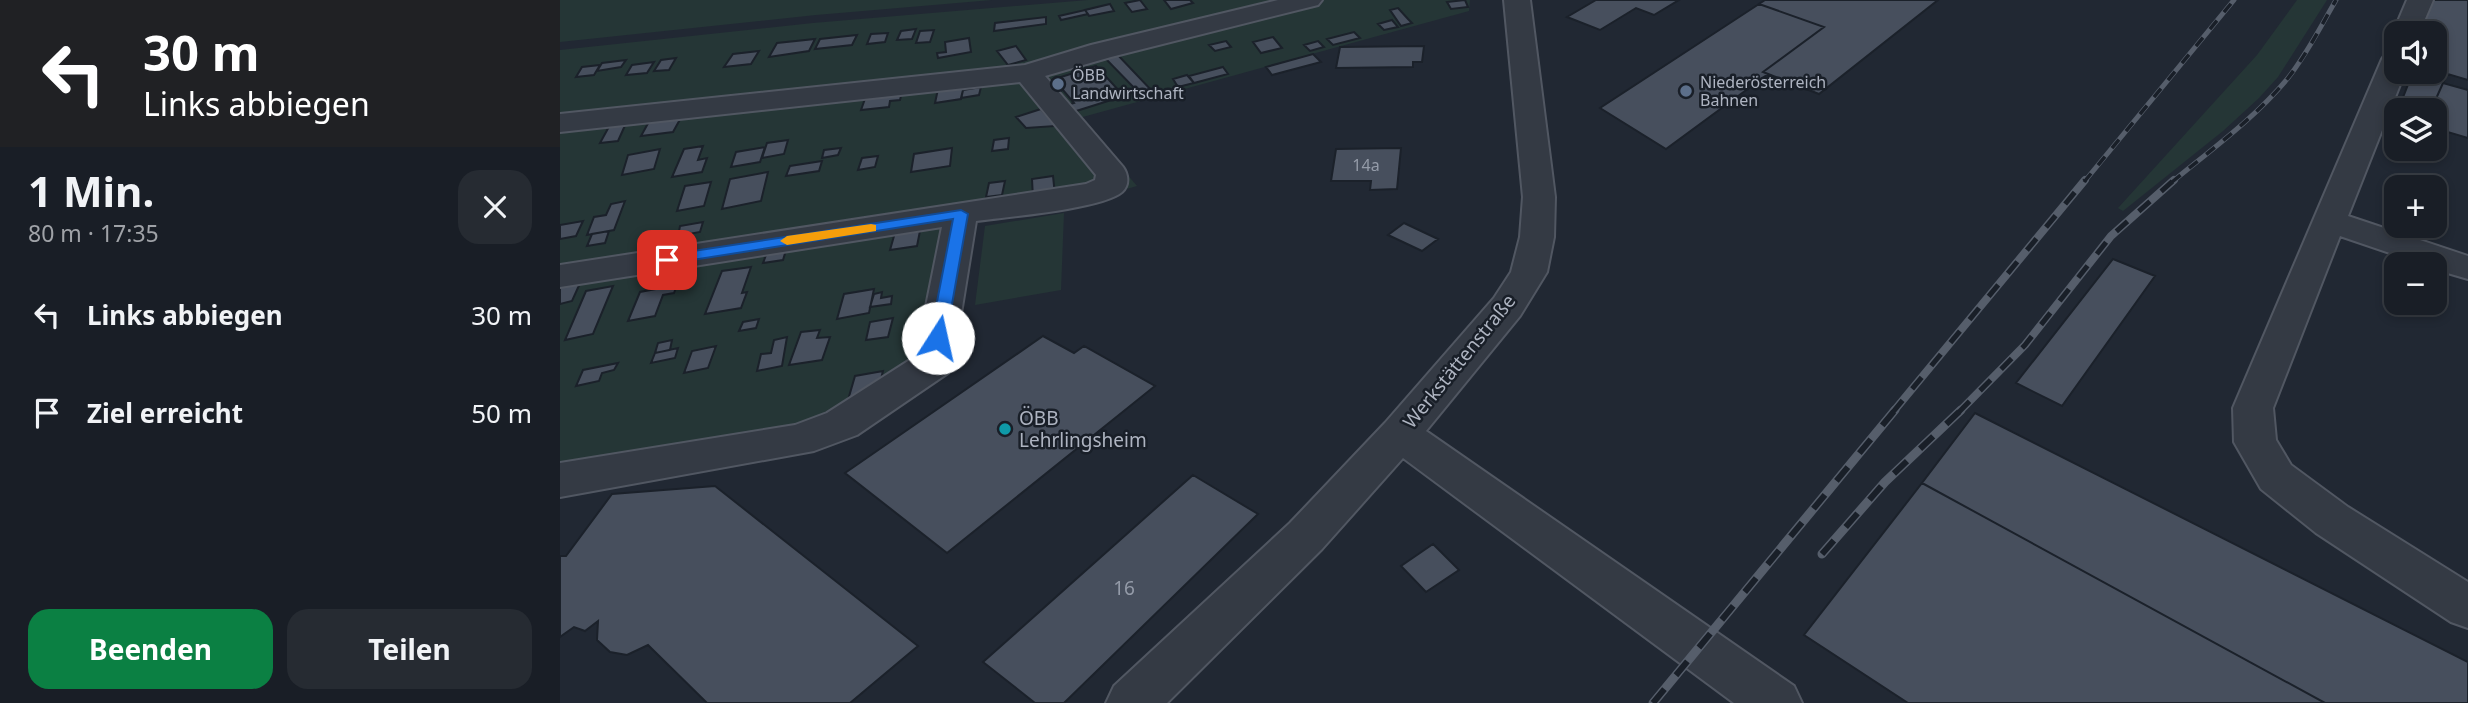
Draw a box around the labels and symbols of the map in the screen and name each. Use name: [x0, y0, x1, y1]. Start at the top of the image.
place label: ÖBB Landwirtschaft: [1072, 64, 1184, 104]
place label: Niederösterreich Bahnen: [1700, 71, 1826, 111]
marker: ÖBB Landwirtschaft: [1050, 76, 1066, 92]
marker: Niederösterreich Bahnen: [1678, 83, 1694, 99]
house number: 14a: [1352, 154, 1380, 176]
pin: [637, 230, 697, 290]
street label: Werkstättenstraße: [1397, 288, 1521, 434]
position arrow: [901, 301, 975, 375]
place label: ÖBB Lehrlingsheim: [1019, 405, 1147, 453]
marker: ÖBB Lehrlingsheim: [997, 421, 1013, 437]
house number: 16: [1113, 575, 1135, 601]

